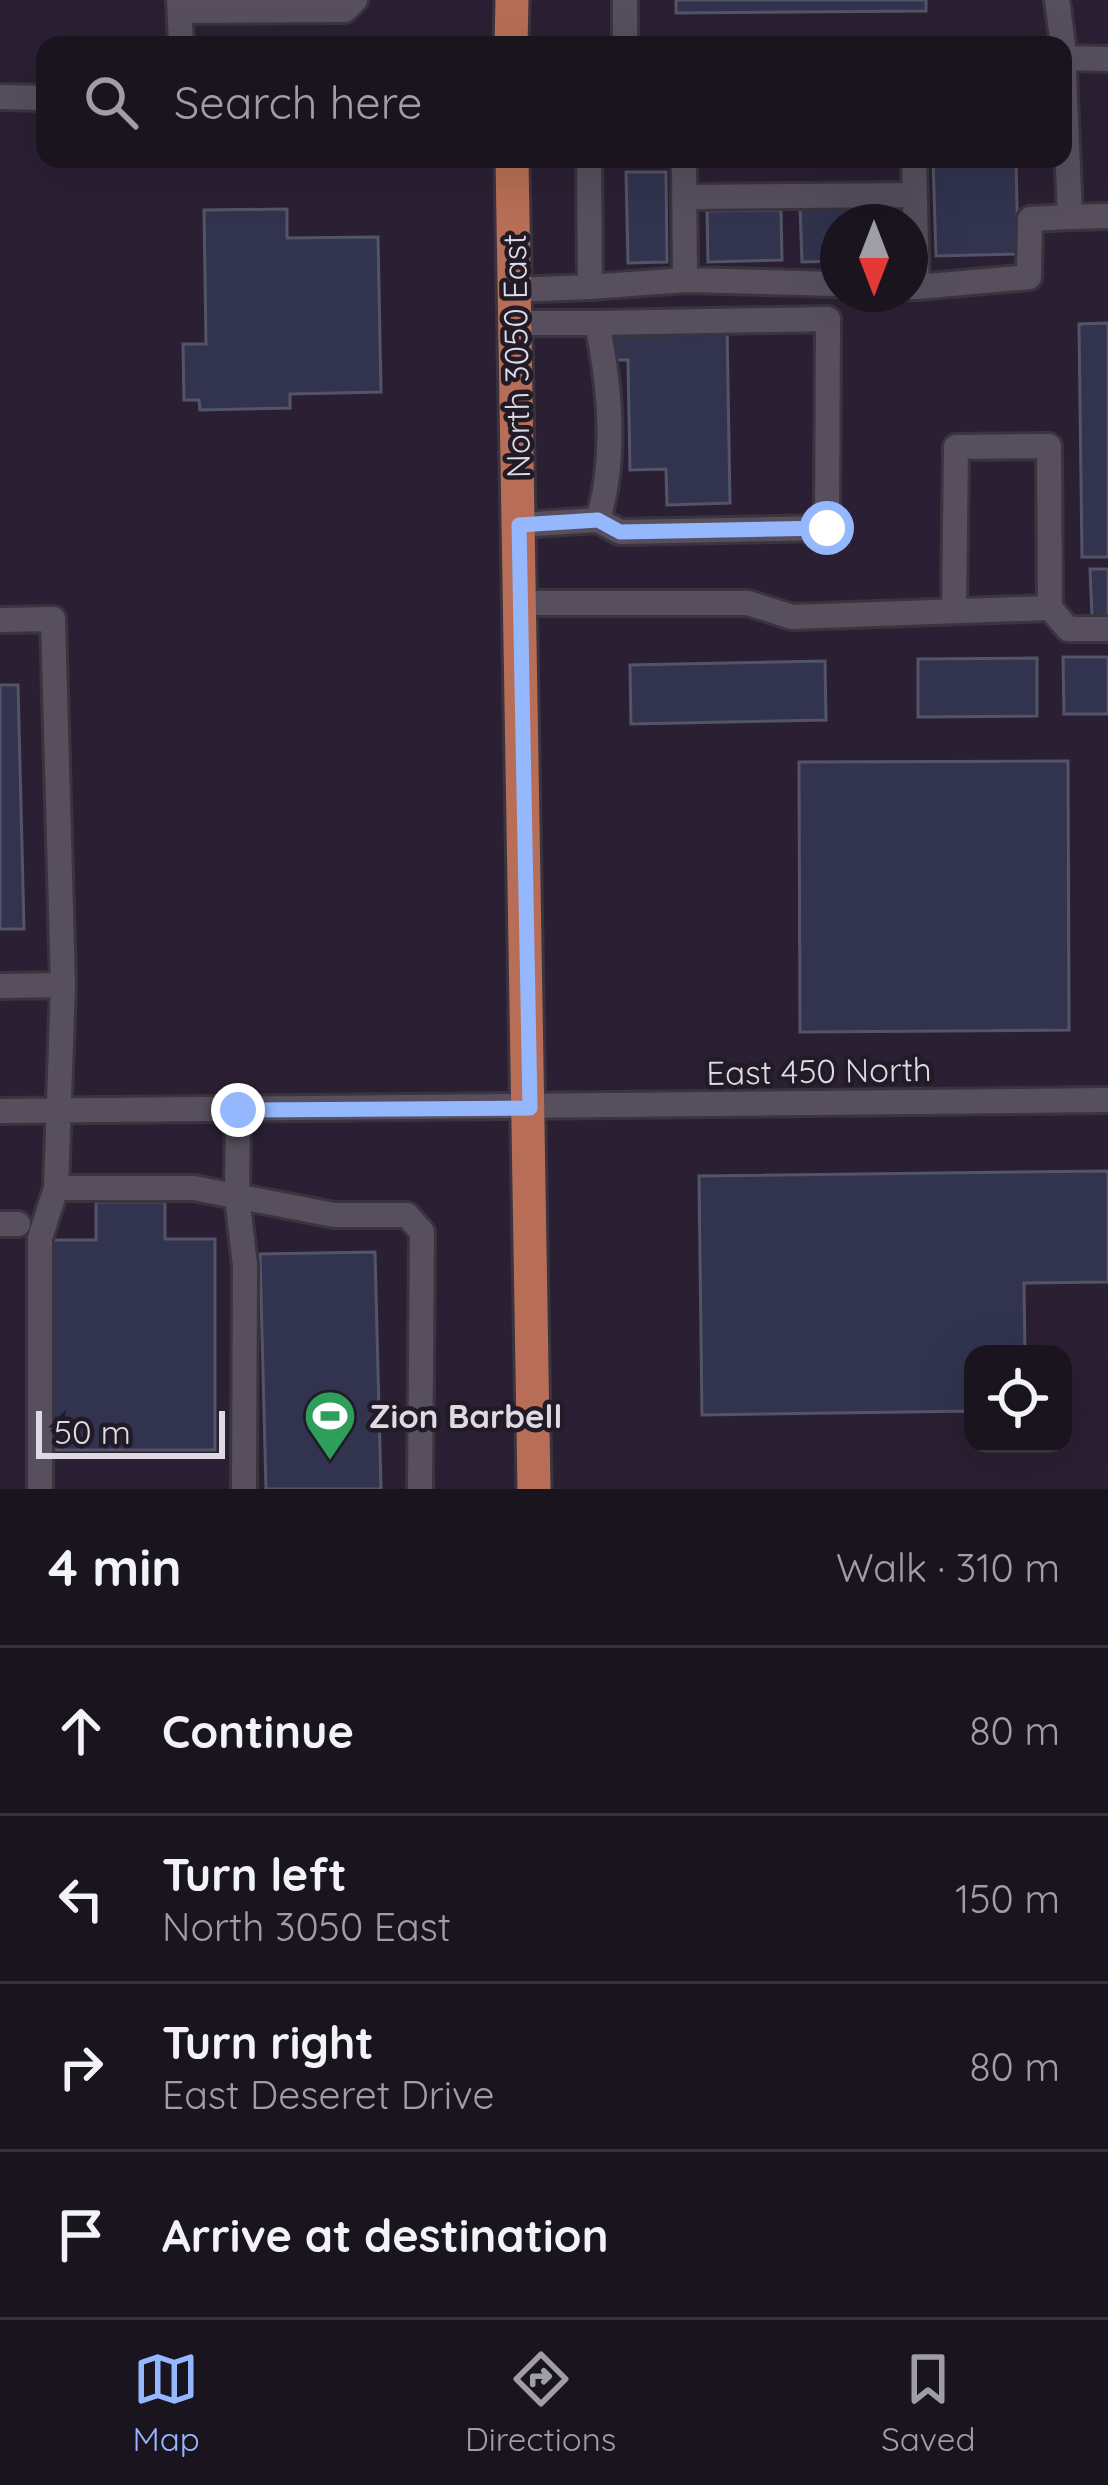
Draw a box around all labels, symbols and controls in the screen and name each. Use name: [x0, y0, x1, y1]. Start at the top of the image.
search box: [36, 36, 1072, 168]
icon: search: [78, 69, 144, 135]
text: Search here: [174, 74, 422, 130]
north arrow: [820, 204, 928, 312]
street label: North 3050 East: [493, 233, 538, 479]
route start: [800, 501, 854, 555]
street label: East 450 North: [706, 1048, 932, 1093]
route end: [211, 1083, 265, 1137]
map controls: [964, 1345, 1072, 1453]
button: locate: [964, 1345, 1072, 1453]
sports icon: Zion Barbell: [302, 1388, 358, 1462]
place label: Zion Barbell: [369, 1395, 562, 1436]
scale bar: [36, 1405, 225, 1458]
text: 50 m: [54, 1411, 131, 1452]
text: 4 min: [48, 1535, 182, 1599]
text: Walk · 310 m: [836, 1543, 1060, 1592]
icon: ahead: [48, 1698, 114, 1764]
text: Continue: [162, 1703, 354, 1759]
text: 80 m: [970, 1706, 1060, 1755]
text: Turn left: [162, 1846, 347, 1902]
icon: left: [48, 1866, 114, 1932]
text: 150 m: [955, 1874, 1060, 1923]
text: North 3050 East: [162, 1902, 451, 1951]
text: Turn right: [162, 2014, 374, 2070]
icon: right: [48, 2034, 114, 2100]
text: 80 m: [970, 2042, 1060, 2091]
text: East Deseret Drive: [162, 2070, 495, 2119]
icon: arrive: [48, 2202, 114, 2268]
text: Arrive at destination: [162, 2207, 608, 2263]
tab: Map: [133, 2346, 200, 2459]
tab: Directions: [465, 2346, 616, 2459]
tab: Saved: [881, 2346, 975, 2459]

